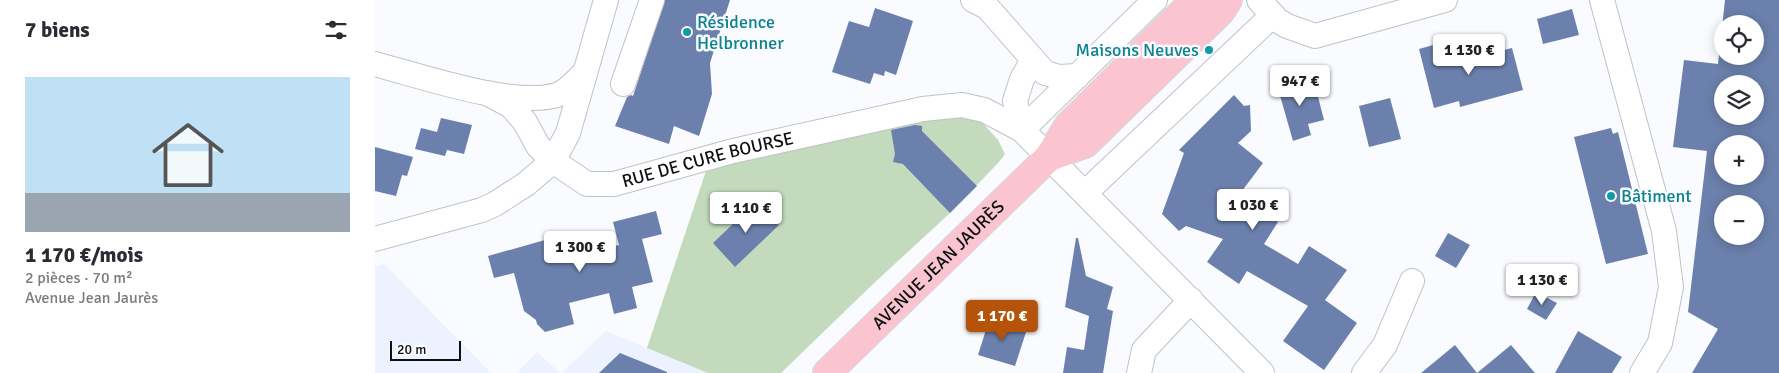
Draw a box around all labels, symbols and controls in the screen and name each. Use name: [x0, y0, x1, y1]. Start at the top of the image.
place label: Résidence Helbronner: [697, 11, 784, 54]
map controls: [1714, 15, 1764, 245]
button: locate: [1714, 15, 1764, 65]
icon: filters: [322, 16, 350, 44]
text: 7 biens: [25, 17, 90, 43]
marker: Résidence Helbronner: [681, 26, 693, 38]
pin: 1 130 €: [1423, 34, 1515, 76]
place label: Maisons Neuves: [1076, 39, 1199, 61]
text: 1 130 €: [1444, 40, 1494, 60]
marker: Maisons Neuves: [1203, 44, 1215, 56]
pin: 947 €: [1265, 64, 1335, 107]
text: 947 €: [1281, 71, 1319, 91]
button: layers: [1714, 75, 1764, 125]
icon: home: [143, 110, 233, 200]
street label: RUE DE CURE BOURSE: [620, 127, 795, 192]
button: +: [1714, 135, 1764, 185]
place label: Bâtiment: [1621, 185, 1692, 207]
pin: 1 030 €: [1207, 188, 1299, 231]
marker: Bâtiment: [1605, 190, 1617, 202]
pin: 1 110 €: [700, 192, 792, 234]
text: 1 030 €: [1228, 195, 1278, 215]
button: −: [1714, 195, 1764, 245]
street label: AVENUE JEAN JAURÈS: [867, 196, 1009, 334]
text: 1 110 €: [721, 198, 771, 218]
pin: 1 300 €: [534, 230, 626, 273]
text: 1 300 €: [555, 237, 605, 257]
text: 1 170 €/mois: [25, 242, 143, 268]
pin: 1 130 €: [1496, 264, 1588, 306]
text: 2 pièces · 70 m²: [25, 268, 133, 288]
text: 1 130 €: [1517, 270, 1567, 290]
text: Avenue Jean Jaurès: [25, 288, 158, 308]
pin: 1 170 €: [956, 300, 1048, 342]
text: 1 170 €: [977, 306, 1027, 326]
scale bar: [390, 338, 461, 361]
text: 20 m: [397, 341, 426, 358]

